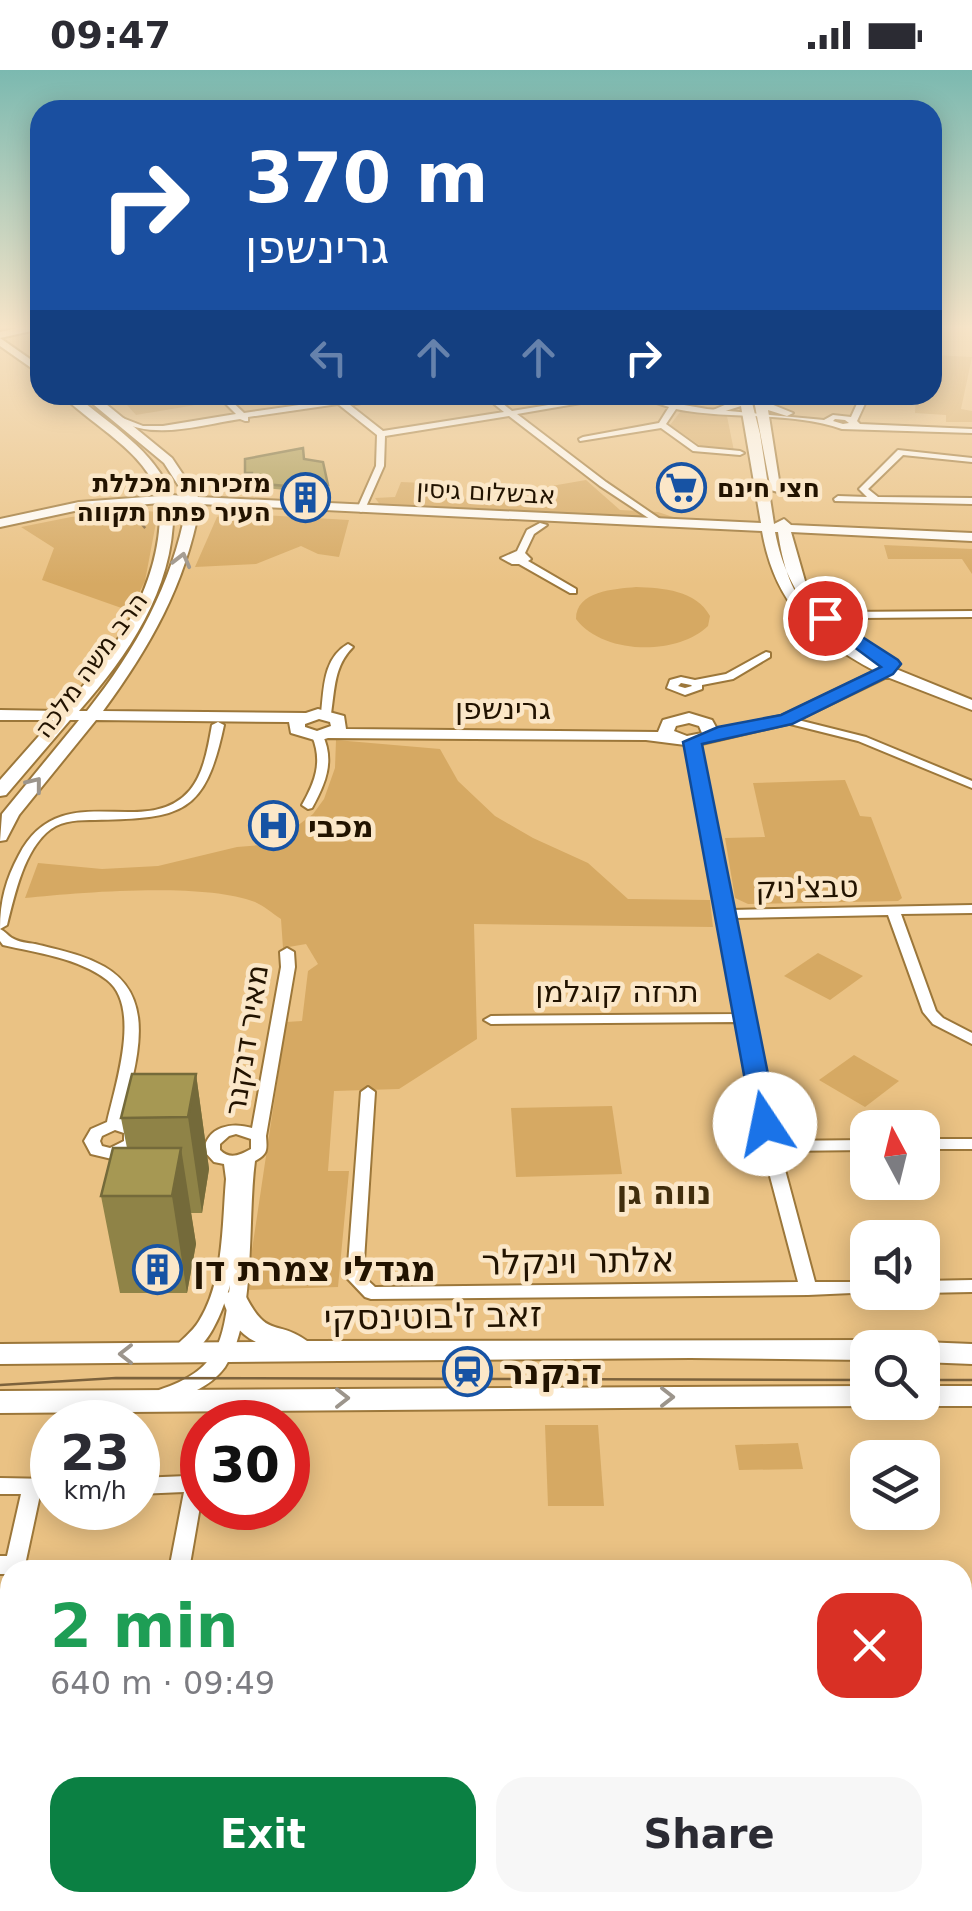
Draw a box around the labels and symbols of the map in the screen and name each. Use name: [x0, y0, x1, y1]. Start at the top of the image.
supermarket icon: חצי חינם: [656, 462, 708, 514]
place label: מזכירות מכללת העיר פתח תקווה: [77, 469, 271, 527]
building icon: מזכירות מכללת העיר פתח תקווה: [280, 471, 332, 523]
street label: אבשלום גיסין: [416, 474, 556, 510]
place label: חצי חינם: [717, 474, 820, 503]
one-way arrow: [170, 552, 191, 569]
pin: [783, 576, 868, 661]
street label: הרב משה מלכה: [29, 587, 153, 743]
street label: גרינשפן: [455, 691, 551, 726]
one-way arrow: [23, 777, 41, 795]
hospital icon: מכבי: [247, 800, 299, 852]
place label: מכבי: [308, 809, 374, 844]
street label: טבצ'ניק: [755, 869, 859, 905]
street label: מאיר דנקנר: [217, 962, 275, 1118]
street label: תרזה קוגלמן: [535, 974, 699, 1009]
position arrow: [713, 1072, 817, 1176]
north arrow: [850, 1110, 940, 1200]
district label: נווה גן: [617, 1174, 711, 1212]
street label: אלתר וינקלר: [481, 1239, 675, 1283]
building icon: מגדלי צמרת דן: [132, 1243, 184, 1295]
place label: מגדלי צמרת דן: [193, 1249, 436, 1289]
street label: זאב ז'בוטינסקי: [324, 1294, 542, 1338]
one-way arrow: [118, 1343, 134, 1365]
station icon: דנקנר: [442, 1346, 494, 1398]
place label: דנקנר: [503, 1352, 602, 1392]
one-way arrow: [660, 1386, 676, 1408]
one-way arrow: [336, 1387, 351, 1409]
speed limit sign: 30: [180, 1400, 310, 1530]

